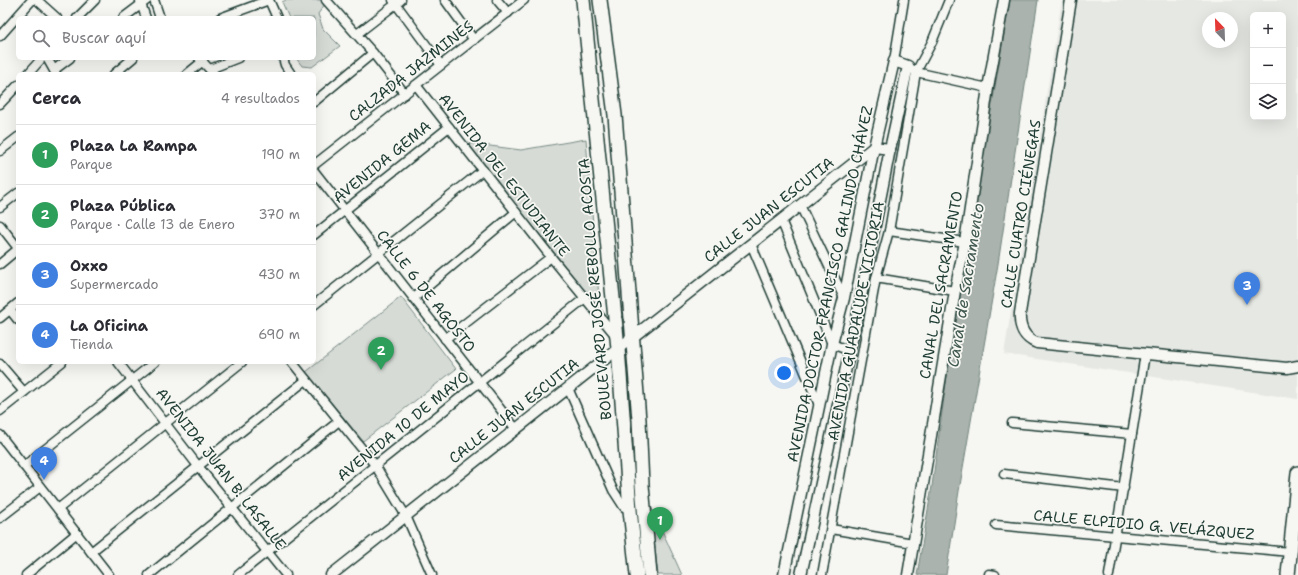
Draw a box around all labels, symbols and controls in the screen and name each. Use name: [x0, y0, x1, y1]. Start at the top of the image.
north arrow: [1202, 12, 1238, 48]
map controls: [1250, 12, 1286, 120]
button: +: [1250, 12, 1286, 48]
search box: [16, 16, 316, 60]
street label: CALZADA JAZMINES: [344, 16, 478, 126]
icon: search: [30, 27, 52, 49]
text: Buscar aquí: [62, 28, 146, 48]
button: −: [1250, 48, 1286, 84]
button: layers: [1250, 84, 1286, 120]
text: Cerca: [32, 87, 81, 109]
street label: AVENIDA DEL ESTUDIANTE: [434, 89, 574, 261]
text: 4 resultados: [221, 90, 300, 107]
street label: AVENIDA DOCTOR FRANCISCO GALINDO CHÁVEZ: [781, 104, 878, 464]
street label: AVENIDA GEMA: [329, 116, 435, 208]
street label: CALLE CUATRO CIÉNEGAS: [995, 118, 1046, 310]
text: Plaza La Rampa: [70, 136, 197, 156]
text: 1: [42, 146, 48, 163]
text: 190 m: [261, 146, 300, 163]
street label: CALLE JUAN ESCUTIA: [700, 153, 838, 267]
text: Parque: [70, 156, 113, 173]
street label: BOULEVARD JOSÉ REBOLLO ACOSTA: [573, 157, 616, 421]
street label: CANAL DEL SACRAMENTO: [915, 189, 967, 381]
text: Plaza Pública: [70, 196, 175, 216]
street label: AVENIDA GUADALUPE VICTORIA: [823, 200, 889, 442]
water label: Canal de Sacramento: [942, 201, 989, 369]
text: 2: [40, 206, 50, 223]
text: 370 m: [258, 206, 300, 223]
text: Parque · Calle 13 de Enero: [70, 216, 235, 233]
street label: CALLE 6 DE AGOSTO: [372, 226, 480, 356]
text: Oxxo: [70, 256, 108, 276]
text: 3: [40, 266, 50, 283]
text: 430 m: [258, 266, 300, 283]
pin: 3: [1234, 272, 1260, 305]
text: Supermercado: [70, 276, 158, 293]
text: La Oficina: [70, 316, 148, 336]
text: 4: [40, 326, 50, 343]
text: 690 m: [258, 326, 300, 343]
text: Tienda: [70, 336, 113, 353]
pin: 2: [368, 337, 394, 370]
street label: CALLE JUAN ESCUTIA: [445, 354, 583, 468]
your location: [774, 363, 794, 383]
street label: AVENIDA 10 DE MAYO: [333, 366, 473, 486]
street label: AVENIDA JUAN B. LASALLE: [151, 384, 291, 554]
pin: 4: [31, 447, 57, 480]
street label: CALLE ELPIDIO G. VELÁZQUEZ: [1033, 504, 1256, 545]
pin: 1: [647, 507, 673, 540]

